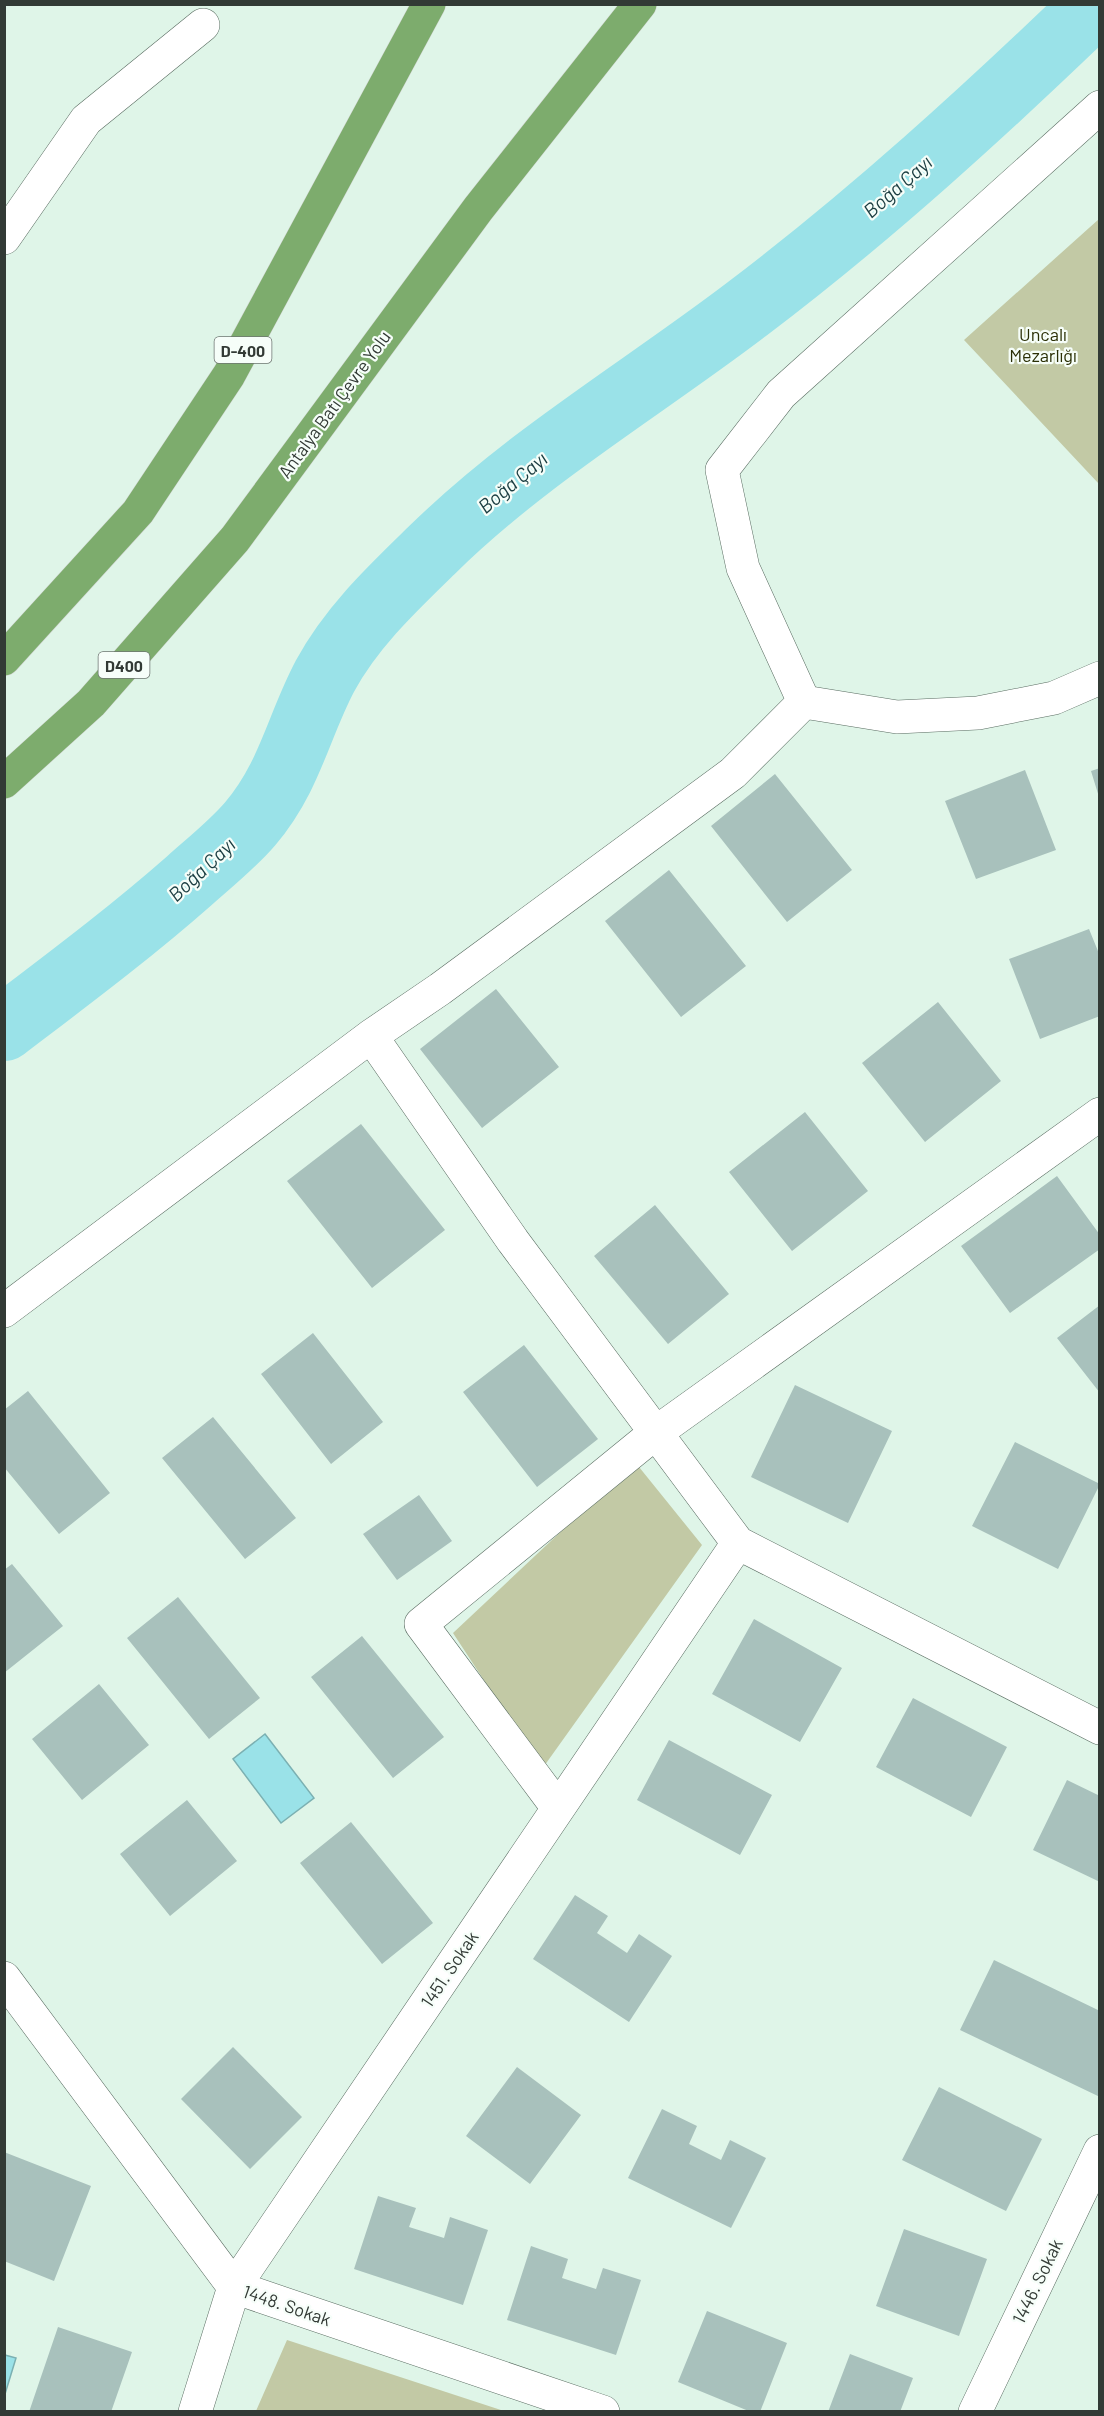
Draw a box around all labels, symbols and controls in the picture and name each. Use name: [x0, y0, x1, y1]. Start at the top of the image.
water label: Boğa Çayı: [858, 150, 936, 222]
park label: Uncalı Mezarlığı: [1009, 323, 1077, 366]
street label: Antalya Batı Çevre Yolu: [273, 326, 395, 482]
road number: D-400: [214, 337, 272, 363]
water label: Boğa Çayı: [473, 446, 551, 518]
road number: D400: [98, 652, 150, 678]
water label: Boğa Çayı: [163, 832, 239, 906]
street label: 1451. Sokak: [415, 1927, 483, 2011]
street label: 1446. Sokak: [1007, 2235, 1067, 2327]
street label: 1448. Sokak: [240, 2280, 334, 2330]

